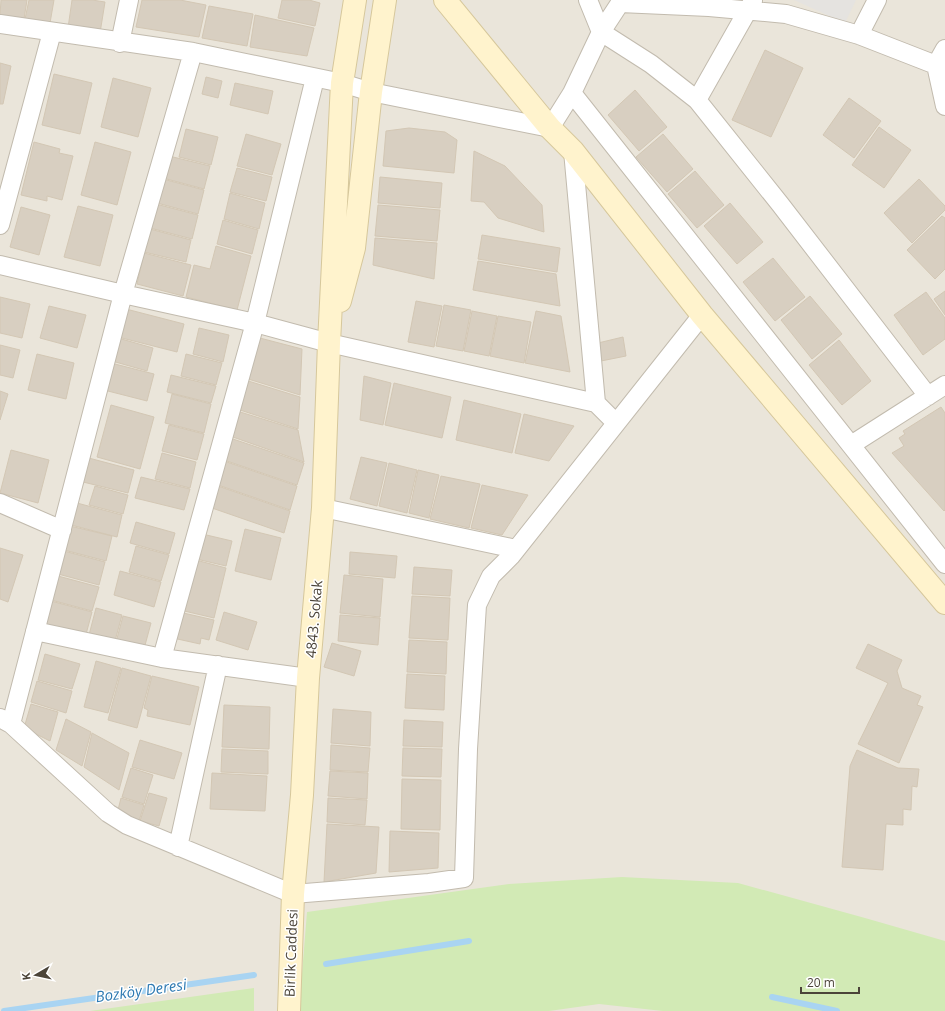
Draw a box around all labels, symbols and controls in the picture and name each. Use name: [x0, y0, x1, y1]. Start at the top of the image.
street label: 4843. Sokak: [301, 579, 326, 659]
street label: Birlik Caddesi: [279, 909, 302, 997]
north arrow: [16, 955, 56, 995]
scale bar: [801, 969, 859, 995]
text: K: [18, 971, 34, 981]
water label: Bozköy Deresi: [94, 974, 188, 1006]
text: 20 m: [807, 974, 835, 991]

